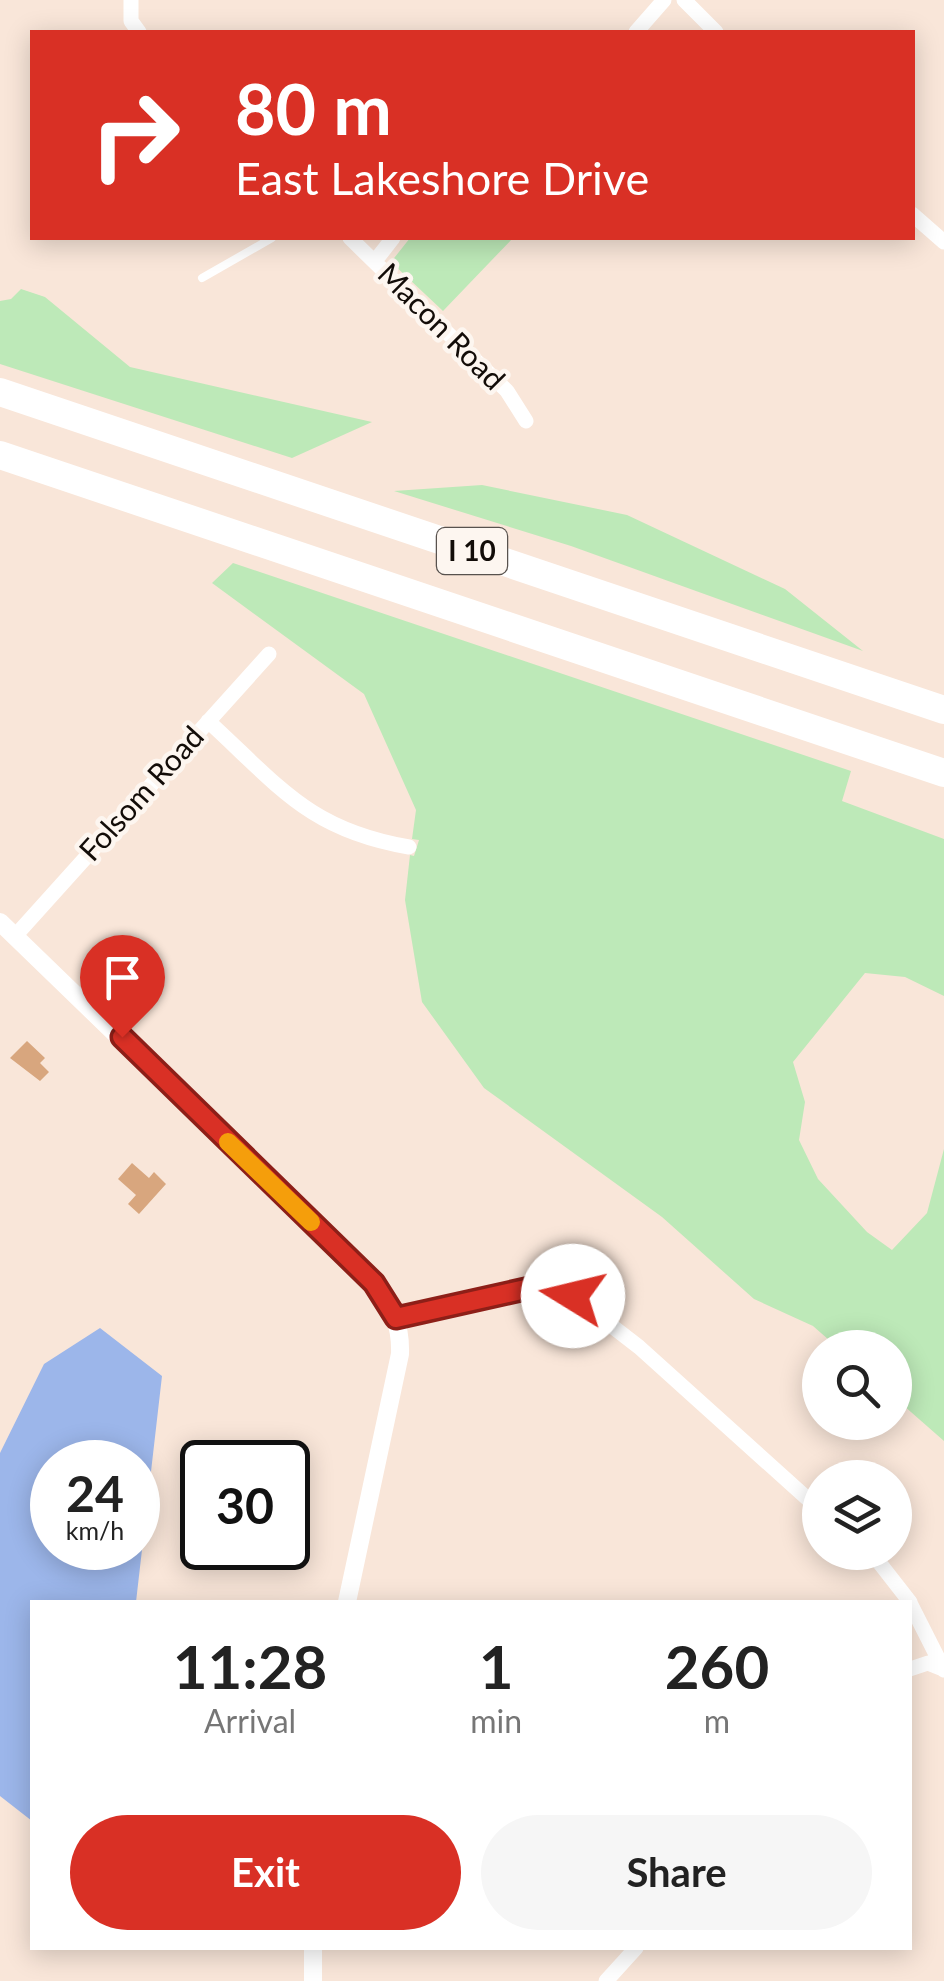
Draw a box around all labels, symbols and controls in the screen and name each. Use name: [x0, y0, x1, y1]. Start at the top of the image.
text: 80 m: [235, 66, 392, 150]
icon: right: [70, 70, 200, 200]
text: East Lakeshore Drive: [235, 151, 649, 205]
street label: Macon Road: [372, 255, 513, 396]
road number: I 10: [437, 528, 507, 574]
street label: Folsom Road: [71, 718, 210, 867]
pin: [80, 935, 165, 1038]
icon: arrive: [95, 950, 150, 1005]
position arrow: [521, 1244, 625, 1348]
map controls: [802, 1330, 912, 1570]
button: search: [802, 1330, 912, 1440]
speed limit sign: 30: [180, 1440, 310, 1570]
button: layers: [802, 1460, 912, 1570]
text: 24: [66, 1463, 124, 1523]
text: km/h: [66, 1515, 124, 1545]
text: 11:28: [173, 1630, 327, 1702]
text: 1: [479, 1630, 514, 1702]
text: 260: [665, 1630, 769, 1702]
text: Arrival: [204, 1701, 296, 1740]
text: min: [470, 1701, 522, 1740]
text: m: [704, 1701, 730, 1740]
button: Exit: [70, 1815, 461, 1930]
button: Share: [481, 1815, 872, 1930]

